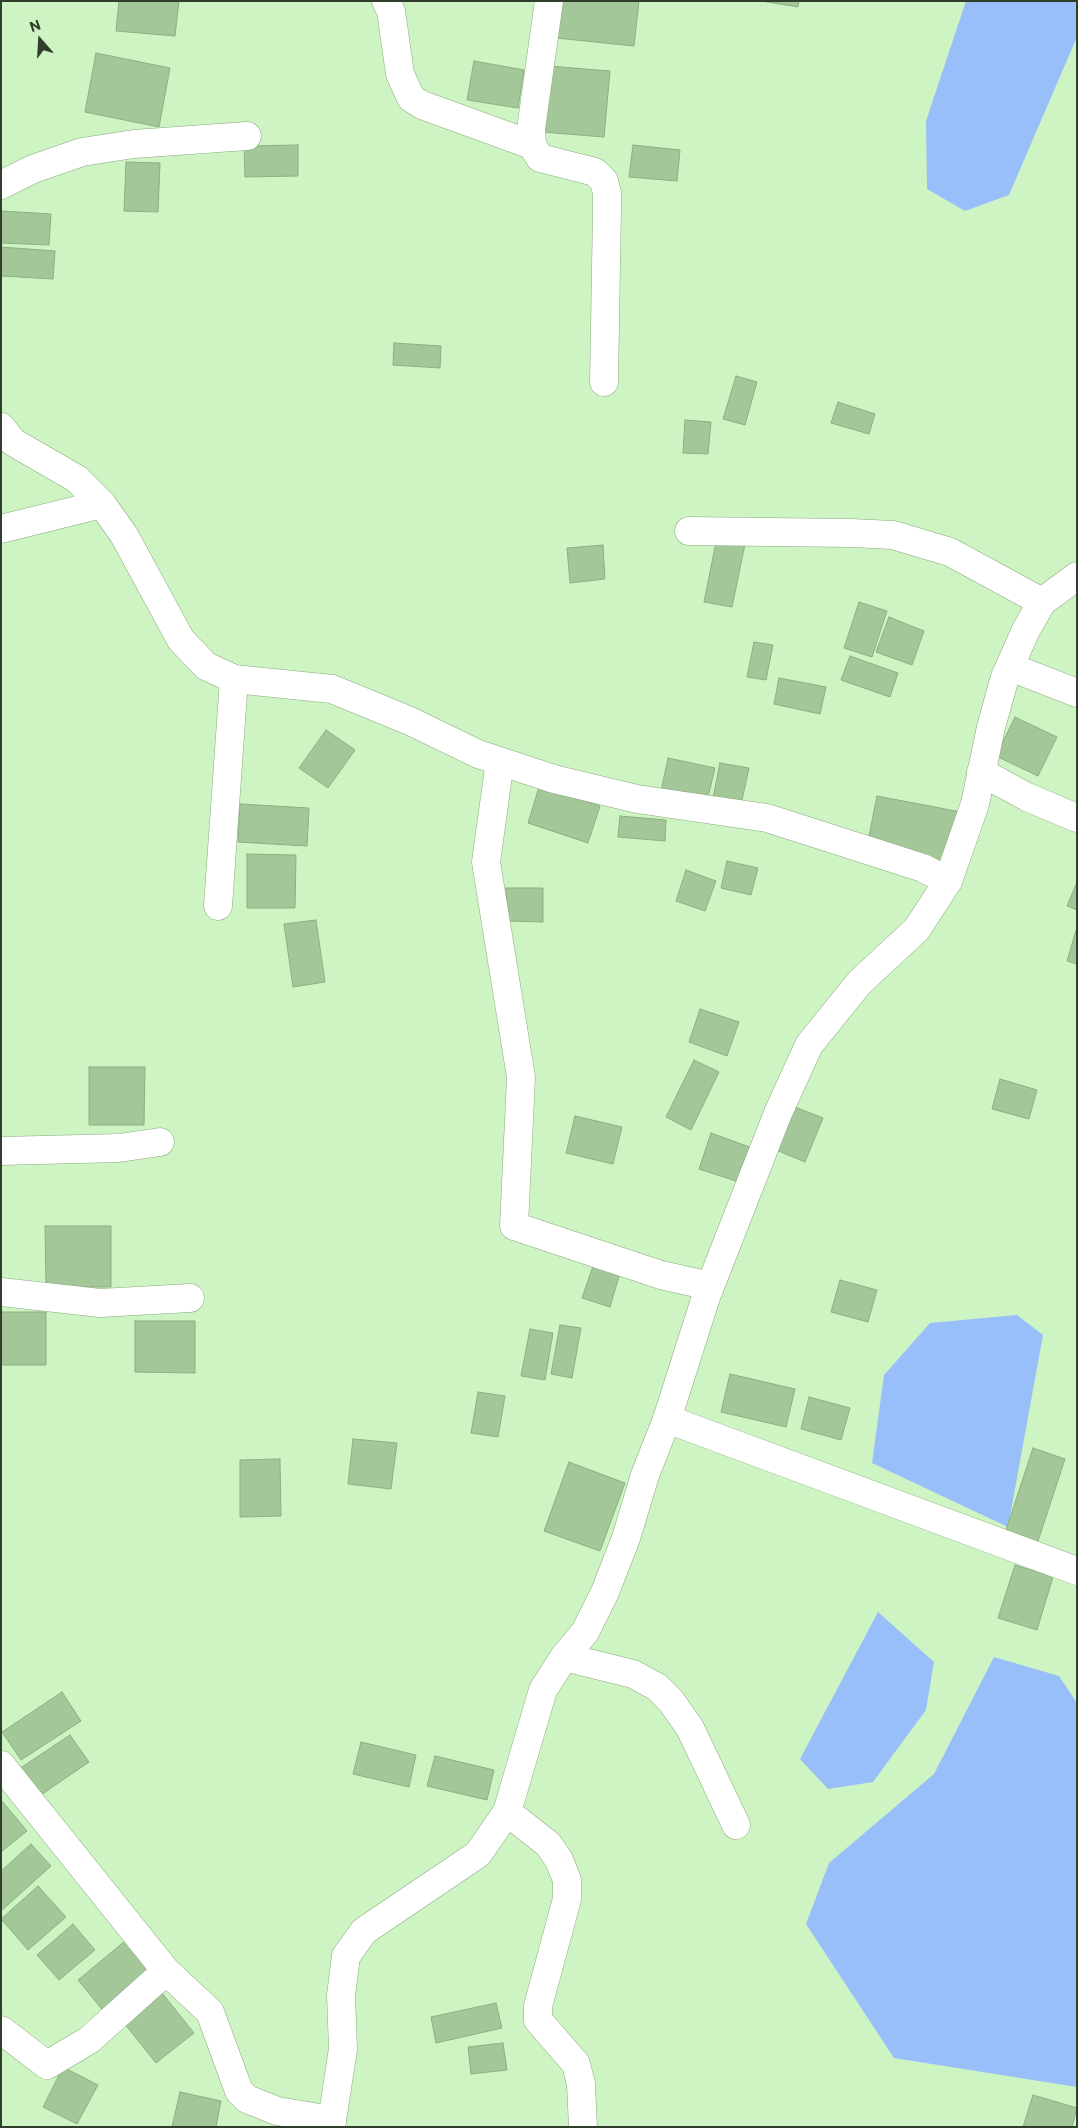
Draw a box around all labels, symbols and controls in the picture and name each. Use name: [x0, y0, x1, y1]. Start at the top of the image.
north arrow: [15, 15, 65, 65]
text: N: [27, 16, 43, 35]

